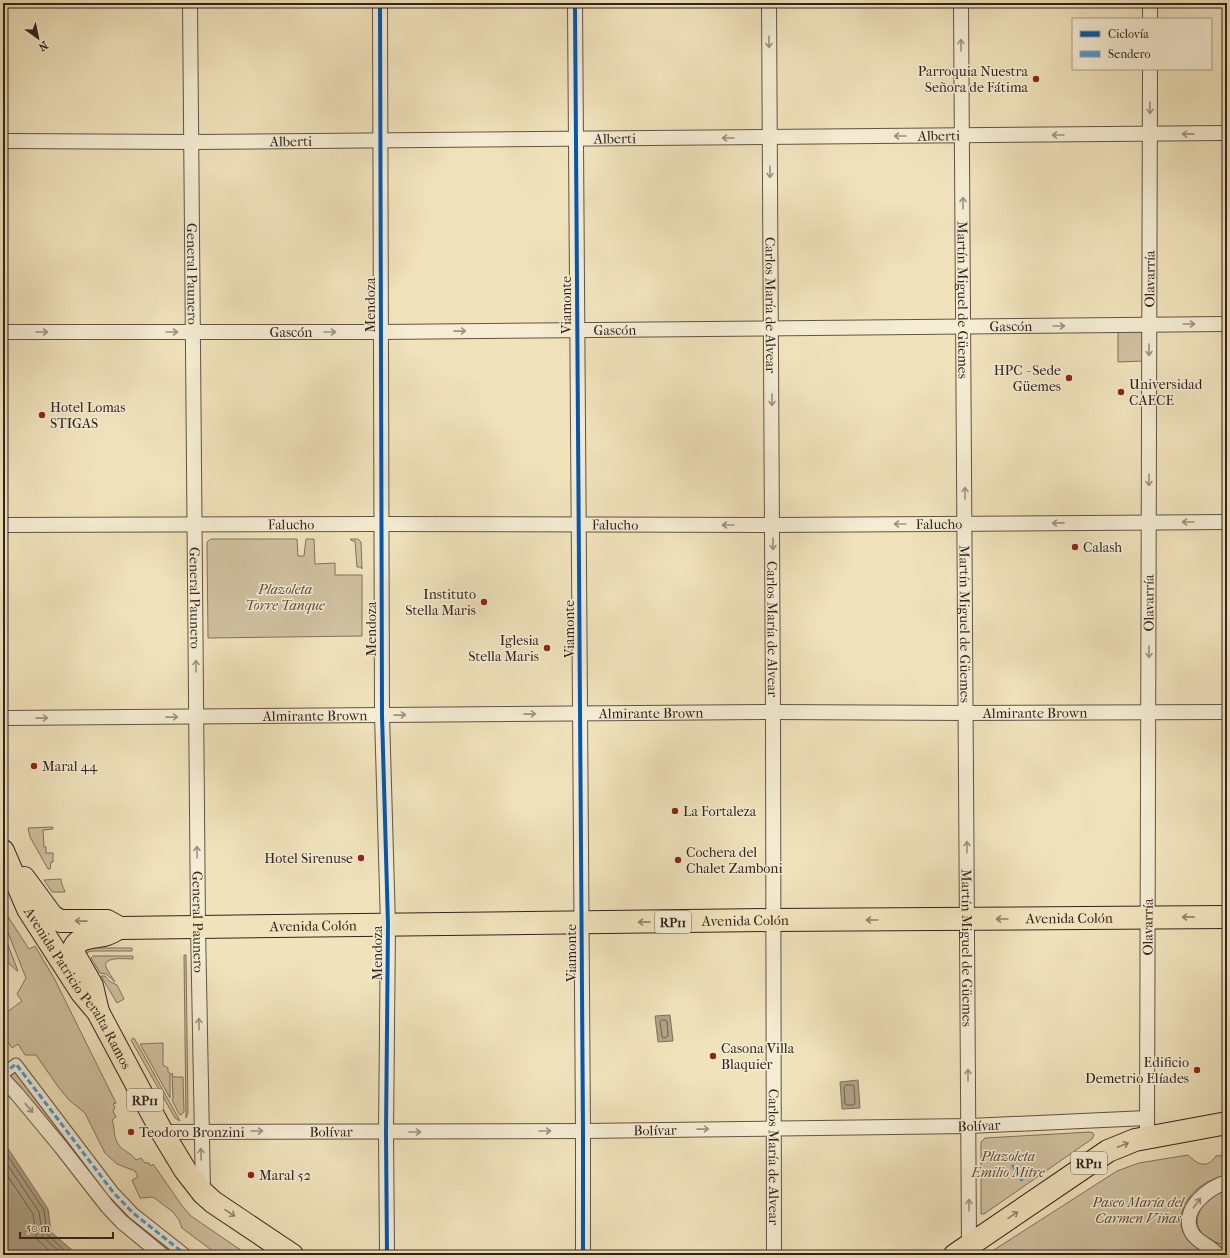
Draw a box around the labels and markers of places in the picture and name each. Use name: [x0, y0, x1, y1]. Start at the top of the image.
place label: Parroquia Nuestra Señora de Fátima: [918, 63, 1029, 96]
marker: Parroquia Nuestra Señora de Fátima: [1031, 74, 1041, 84]
place label: HPC - Sede Güemes: [994, 362, 1061, 395]
marker: HPC - Sede Güemes: [1064, 373, 1074, 383]
place label: Universidad CAECE: [1129, 376, 1203, 409]
marker: Universidad CAECE: [1116, 387, 1126, 397]
place label: Hotel Lomas STIGAS: [50, 399, 126, 432]
marker: Hotel Lomas STIGAS: [37, 410, 47, 420]
place label: Calash: [1083, 539, 1122, 556]
marker: Calash: [1070, 542, 1080, 552]
place label: Instituto Stella Maris: [405, 586, 476, 619]
marker: Instituto Stella Maris: [479, 597, 489, 607]
place label: Iglesia Stella Maris: [468, 632, 540, 665]
marker: Iglesia Stella Maris: [542, 643, 552, 653]
place label: Maral 44: [42, 758, 98, 775]
marker: Maral 44: [29, 761, 39, 771]
place label: La Fortaleza: [683, 803, 757, 820]
marker: La Fortaleza: [670, 806, 680, 816]
place label: Cochera del Chalet Zamboni: [686, 844, 783, 877]
place label: Hotel Sirenuse: [264, 850, 353, 867]
marker: Hotel Sirenuse: [356, 853, 366, 863]
marker: Cochera del Chalet Zamboni: [673, 855, 683, 865]
place label: Casona Villa Blaquier: [721, 1040, 795, 1073]
marker: Casona Villa Blaquier: [708, 1051, 718, 1061]
place label: Edificio Demetrio Elíades: [1085, 1054, 1189, 1087]
marker: Edificio Demetrio Elíades: [1192, 1065, 1202, 1075]
place label: Teodoro Bronzini: [139, 1124, 245, 1141]
marker: Teodoro Bronzini: [126, 1127, 136, 1137]
place label: Maral 52: [259, 1167, 311, 1184]
marker: Maral 52: [246, 1170, 256, 1180]

